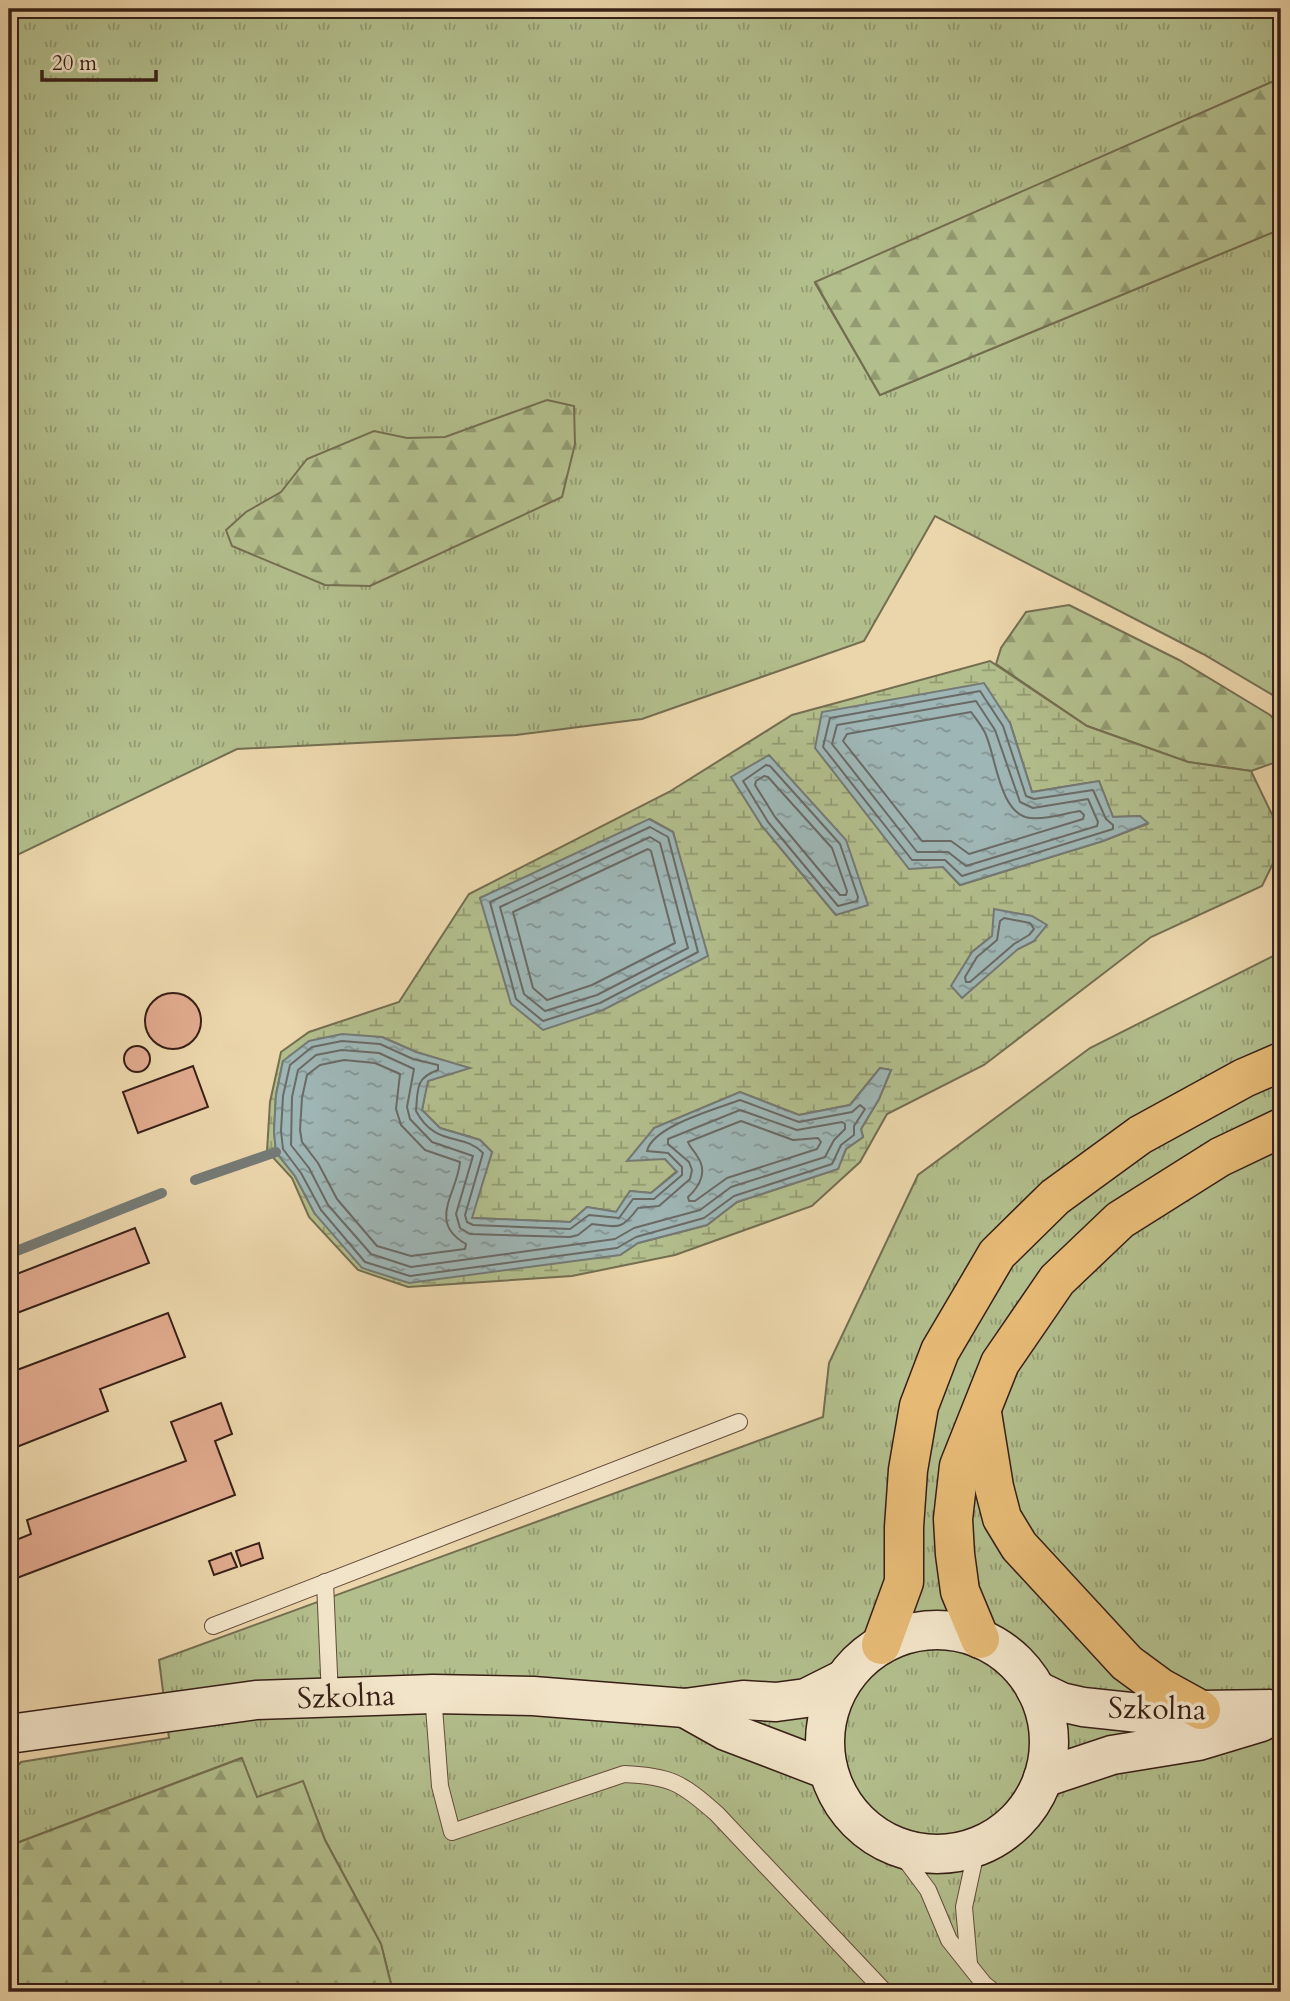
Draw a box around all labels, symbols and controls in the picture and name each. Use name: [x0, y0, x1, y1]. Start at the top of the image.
scale bar: [42, 38, 156, 82]
text: 20 m: [52, 49, 97, 78]
street label: Szkolna: [296, 1675, 396, 1719]
street label: Szkolna: [1107, 1688, 1207, 1730]

